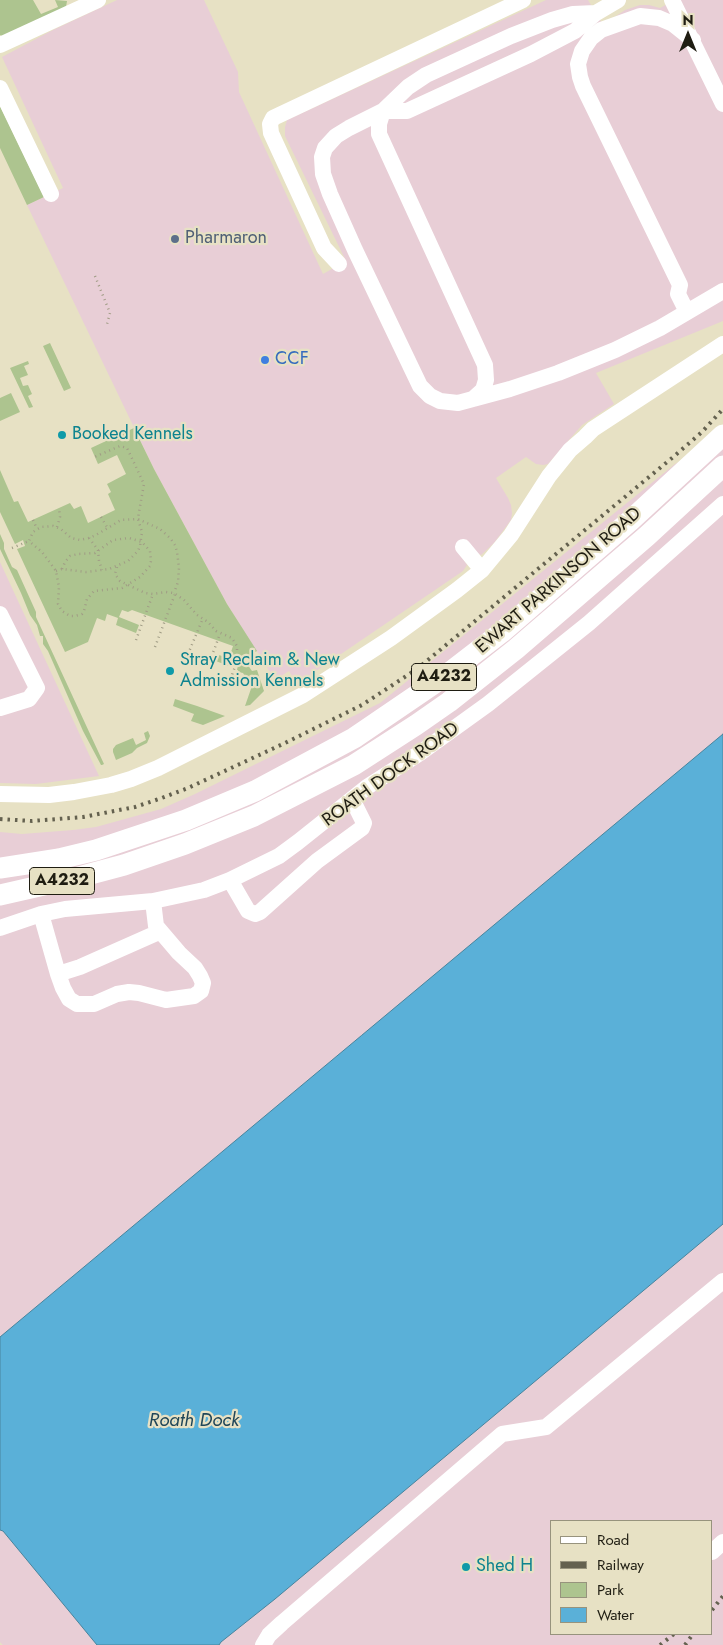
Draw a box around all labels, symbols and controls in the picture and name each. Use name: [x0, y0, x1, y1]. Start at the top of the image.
north arrow: [663, 10, 713, 60]
text: N: [682, 10, 694, 30]
place label: Pharmaron: [185, 228, 267, 250]
marker: Pharmaron: [169, 233, 181, 245]
place label: CCF: [275, 349, 309, 371]
marker: CCF: [259, 354, 271, 366]
place label: Booked Kennels: [72, 424, 193, 446]
marker: Booked Kennels: [56, 429, 68, 441]
street label: EWART PARKINSON ROAD: [472, 503, 646, 659]
place label: Stray Reclaim & New Admission Kennels: [180, 650, 340, 692]
road number: A4232: [412, 664, 476, 690]
marker: Stray Reclaim & New Admission Kennels: [164, 665, 176, 677]
street label: ROATH DOCK ROAD: [319, 718, 463, 832]
road number: A4232: [30, 868, 94, 894]
water label: Roath Dock: [149, 1410, 239, 1432]
legend: [550, 1520, 713, 1635]
text: Road: [597, 1529, 629, 1551]
text: Railway: [597, 1554, 644, 1576]
place label: Shed H: [476, 1556, 533, 1578]
marker: Shed H: [460, 1561, 472, 1573]
text: Park: [597, 1579, 624, 1601]
text: Water: [597, 1604, 634, 1626]

